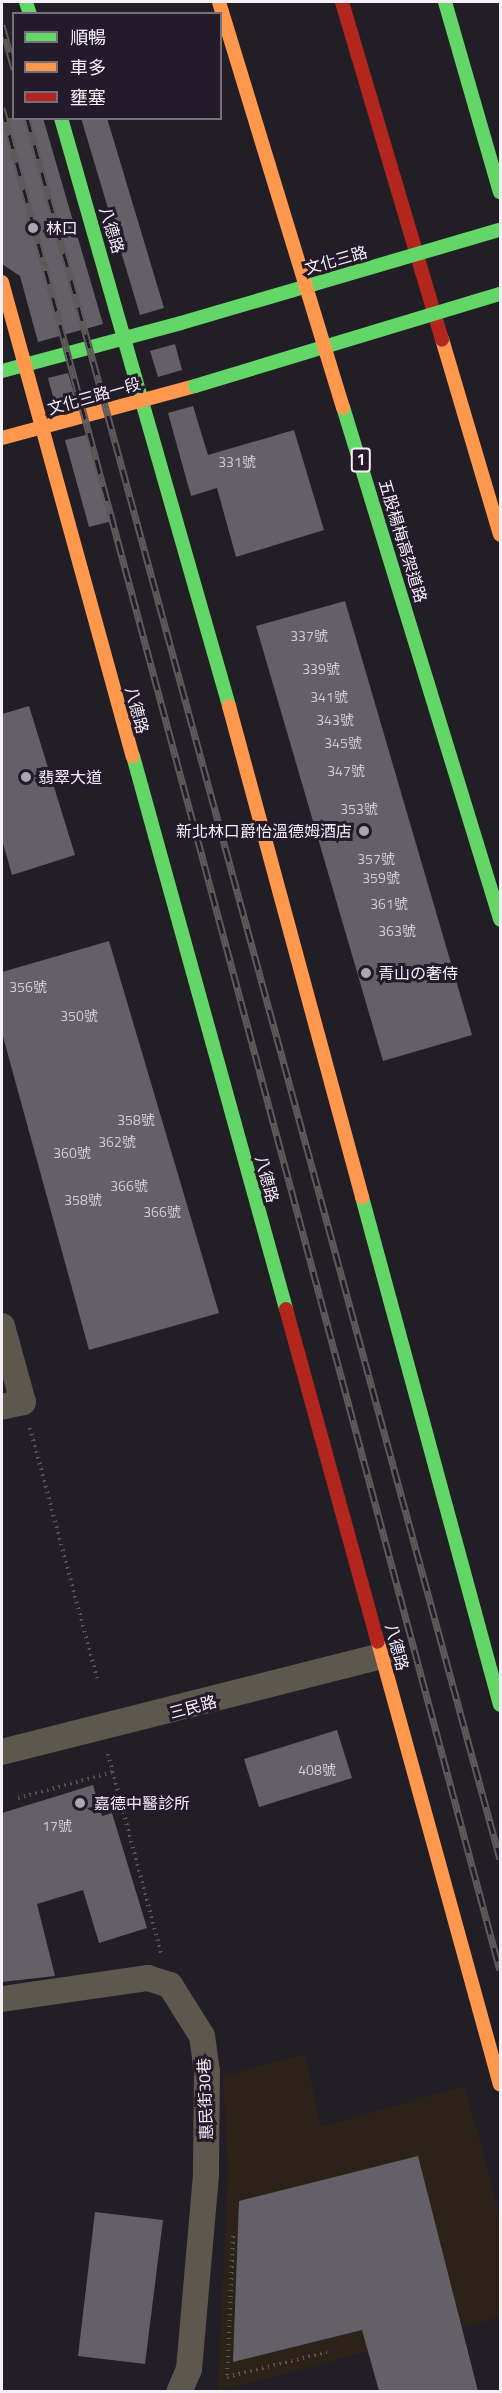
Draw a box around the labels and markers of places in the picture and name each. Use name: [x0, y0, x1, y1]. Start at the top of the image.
place label: 林口: [46, 218, 78, 238]
marker: 林口: [24, 219, 42, 237]
place label: 翡翠大道: [38, 767, 102, 787]
marker: 翡翠大道: [19, 770, 33, 784]
place label: 新北林口爵怡溫德姆酒店: [176, 821, 352, 841]
marker: 新北林口爵怡溫德姆酒店: [357, 824, 371, 838]
place label: 青山の奢侍: [378, 963, 458, 983]
marker: 青山の奢侍: [359, 966, 373, 980]
place label: 嘉德中醫診所: [94, 1793, 190, 1813]
marker: 嘉德中醫診所: [71, 1794, 89, 1812]

